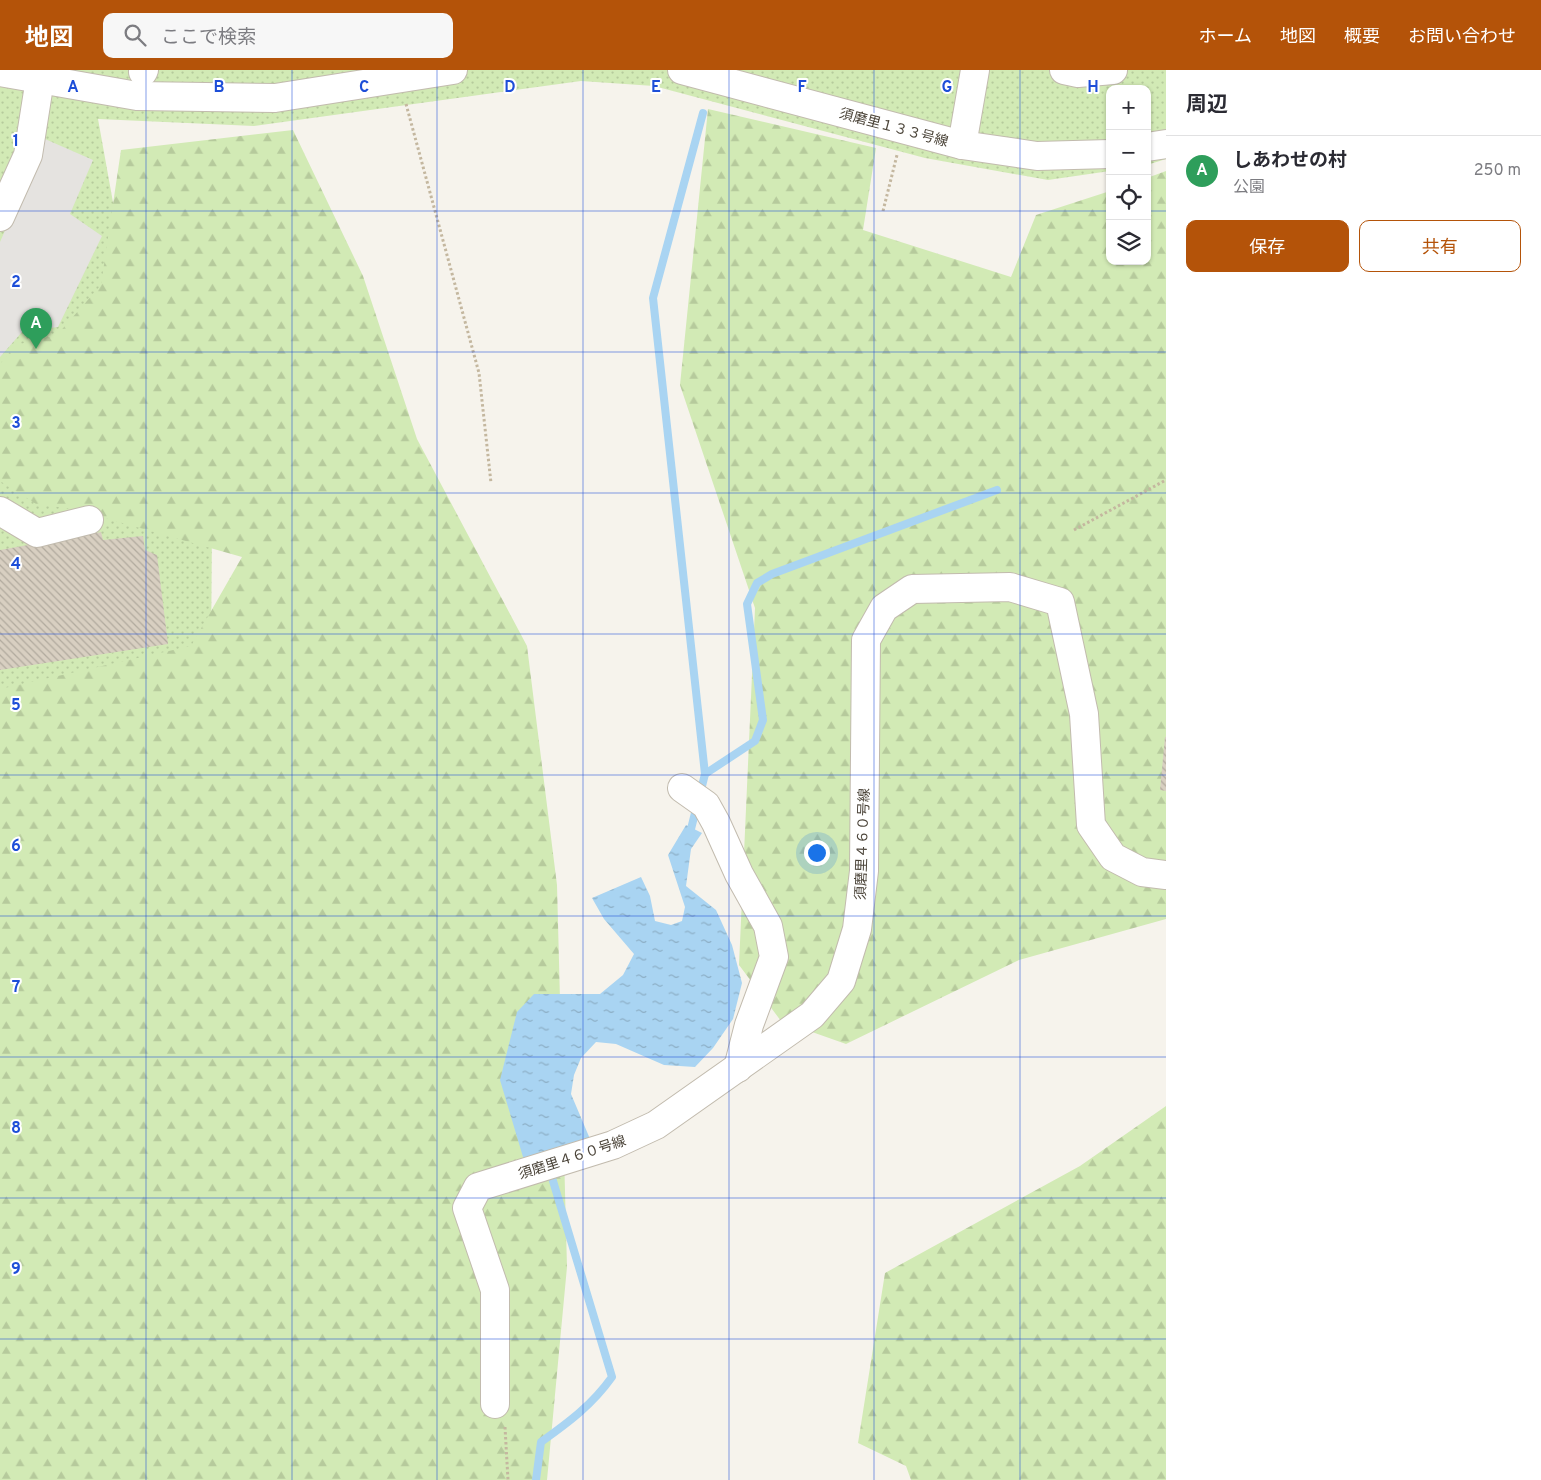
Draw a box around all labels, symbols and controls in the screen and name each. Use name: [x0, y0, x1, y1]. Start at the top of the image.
search box: [103, 13, 453, 58]
icon: search: [121, 21, 149, 49]
text: 地図: [25, 24, 73, 54]
text: ここで検索: [161, 26, 256, 50]
text: ホーム: [1199, 26, 1252, 49]
text: 地図: [1280, 26, 1316, 49]
text: 概要: [1344, 26, 1380, 49]
text: お問い合わせ: [1408, 26, 1516, 49]
text: A: [67, 78, 79, 98]
text: B: [213, 78, 225, 98]
text: C: [359, 78, 369, 98]
text: D: [504, 78, 516, 98]
text: E: [651, 78, 661, 98]
text: F: [797, 78, 807, 98]
text: G: [942, 78, 952, 98]
text: H: [1087, 78, 1099, 98]
map controls: [1106, 85, 1151, 265]
button: +: [1106, 85, 1151, 130]
text: 周辺: [1186, 92, 1228, 119]
street label: 須磨里１３３号線: [837, 106, 950, 151]
button: −: [1106, 130, 1151, 175]
text: 1: [13, 132, 19, 152]
text: しあわせの村: [1233, 149, 1347, 173]
text: A: [1196, 161, 1208, 181]
text: 250 m: [1474, 161, 1521, 181]
button: locate: [1106, 175, 1151, 220]
text: 公園: [1233, 178, 1265, 198]
button: layers: [1106, 220, 1151, 265]
button: 保存: [1186, 220, 1349, 272]
button: 共有: [1359, 220, 1521, 272]
text: 2: [11, 273, 21, 293]
pin: A: [20, 308, 52, 349]
text: 3: [11, 414, 21, 434]
text: 4: [11, 555, 21, 575]
text: 5: [11, 696, 21, 716]
street label: 須磨里４６０号線: [853, 788, 874, 900]
text: 6: [11, 837, 21, 857]
your location: [804, 840, 830, 866]
text: 7: [12, 978, 20, 998]
text: 8: [11, 1119, 21, 1139]
street label: 須磨里４６０号線: [517, 1133, 628, 1184]
text: 9: [11, 1260, 21, 1280]

